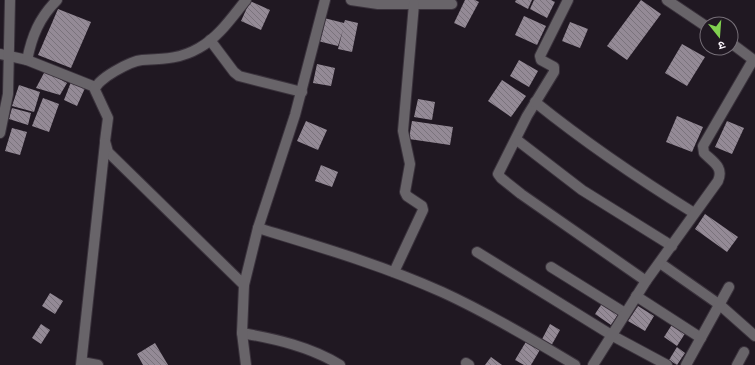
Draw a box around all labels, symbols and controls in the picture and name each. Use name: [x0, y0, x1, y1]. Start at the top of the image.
north arrow: [699, 16, 739, 56]
text: उ: [716, 38, 727, 53]

